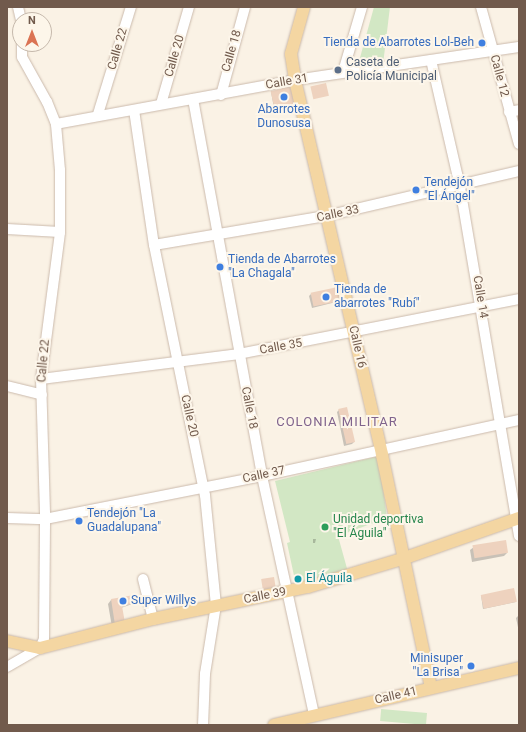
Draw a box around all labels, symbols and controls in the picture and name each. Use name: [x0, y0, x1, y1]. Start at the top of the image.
north arrow: [12, 12, 52, 52]
text: N: [28, 14, 36, 27]
street label: Calle 22: [105, 26, 131, 72]
street label: Calle 18: [219, 28, 245, 74]
street label: Calle 20: [162, 33, 188, 79]
place label: Tienda de Abarrotes Lol-Beh: [323, 36, 474, 50]
marker: Tienda de Abarrotes Lol-Beh: [477, 38, 487, 48]
street label: Calle 12: [486, 53, 512, 99]
place label: Caseta de Policía Municipal: [346, 56, 437, 84]
marker: Caseta de Policía Municipal: [333, 65, 343, 75]
street label: Calle 31: [265, 71, 309, 93]
marker: Abarrotes Dunosusa: [279, 92, 289, 102]
place label: Abarrotes Dunosusa: [257, 103, 311, 131]
place label: Tendejón "El Ángel": [424, 176, 475, 204]
marker: Tendejón "El Ángel": [411, 185, 421, 195]
street label: Calle 33: [315, 202, 361, 226]
place label: Tienda de Abarrotes "La Chagala": [228, 253, 336, 281]
marker: Tienda de Abarrotes "La Chagala": [215, 262, 225, 272]
street label: Calle 14: [470, 275, 490, 319]
place label: Tienda de abarrotes "Rubí": [334, 283, 420, 311]
marker: Tienda de abarrotes "Rubí": [321, 292, 331, 302]
street label: Calle 16: [345, 324, 369, 370]
street label: Calle 35: [259, 336, 303, 358]
street label: Calle 22: [35, 339, 53, 383]
street label: Calle 18: [238, 386, 260, 430]
street label: Calle 20: [177, 393, 201, 439]
district label: COLONIA MILITAR: [276, 414, 398, 430]
street label: Calle 37: [241, 463, 287, 487]
place label: Tendejón "La Guadalupana": [87, 507, 161, 535]
place label: Unidad deportiva "El Águila": [333, 513, 424, 541]
marker: Tendejón "La Guadalupana": [74, 516, 84, 526]
marker: Unidad deportiva "El Águila": [320, 522, 330, 532]
place label: El Águila: [306, 572, 352, 586]
marker: El Águila: [293, 574, 303, 584]
street label: Calle 39: [243, 585, 287, 607]
place label: Super Willys: [131, 594, 196, 608]
marker: Super Willys: [118, 596, 128, 606]
place label: Minisuper "La Brisa": [410, 652, 463, 680]
marker: Minisuper "La Brisa": [466, 661, 476, 671]
street label: Calle 41: [373, 684, 419, 708]

